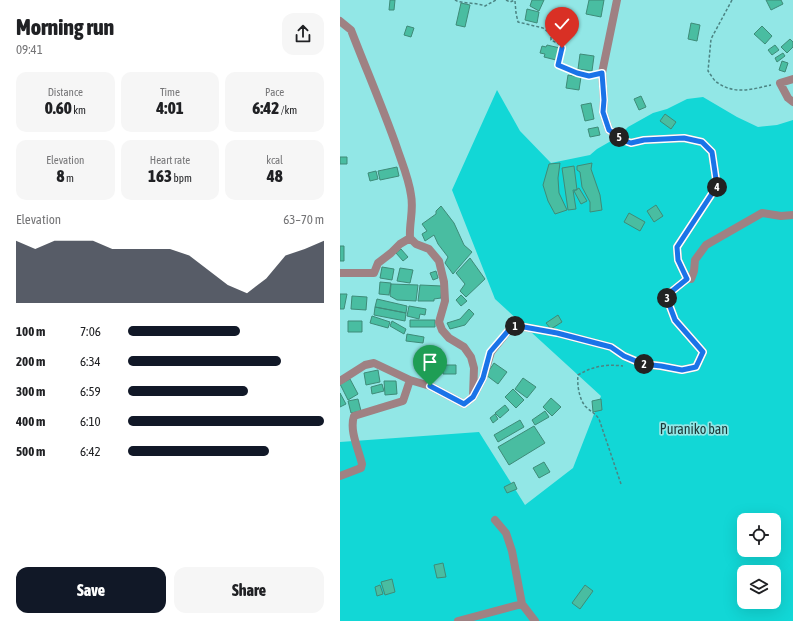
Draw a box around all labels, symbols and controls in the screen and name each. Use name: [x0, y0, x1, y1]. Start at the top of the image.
pin: [545, 7.0, 579, 48]
button: share: [282, 13, 324, 55]
icon: check: [551, 13, 573, 35]
text: Morning run: [16, 14, 114, 40]
text: 09:41: [16, 42, 43, 57]
text: Distance: [48, 86, 83, 98]
text: Time: [160, 86, 180, 98]
text: Pace: [265, 86, 284, 98]
text: 0.60: [45, 98, 72, 118]
text: 4:01: [156, 98, 184, 118]
text: 6:42: [252, 98, 279, 118]
text: km: [72, 104, 86, 116]
text: /km: [279, 104, 297, 116]
pin: 5: [609, 127, 629, 147]
text: 5: [616, 131, 622, 143]
text: Elevation: [46, 154, 84, 166]
text: Heart rate: [150, 154, 190, 166]
text: kcal: [266, 154, 283, 166]
text: 8: [57, 166, 65, 186]
text: 163: [148, 166, 172, 186]
text: 48: [267, 166, 283, 186]
text: m: [65, 172, 74, 184]
text: bpm: [172, 172, 192, 184]
pin: 4: [707, 177, 727, 197]
text: 4: [714, 181, 720, 193]
text: Elevation: [16, 212, 61, 227]
text: 63–70 m: [283, 212, 324, 227]
pin: 3: [657, 288, 677, 308]
text: 3: [664, 292, 670, 304]
pin: 1: [505, 316, 525, 336]
text: 1: [512, 320, 518, 332]
text: 100 m: [16, 324, 45, 339]
text: 7:06: [80, 324, 101, 339]
pin: [413, 345, 447, 386]
icon: arrive: [419, 351, 441, 373]
text: 200 m: [16, 354, 45, 369]
text: 6:34: [80, 354, 101, 369]
pin: 2: [634, 354, 654, 374]
text: 2: [641, 358, 647, 370]
text: 300 m: [16, 384, 45, 399]
text: 6:59: [80, 384, 101, 399]
text: 400 m: [16, 414, 45, 429]
text: 6:10: [80, 414, 101, 429]
park label: Puraniko ban: [660, 421, 728, 437]
text: 500 m: [16, 444, 45, 459]
text: 6:42: [80, 444, 101, 459]
map controls: [737, 513, 781, 609]
button: locate: [737, 513, 781, 557]
button: layers: [737, 565, 781, 609]
button: Save: [16, 567, 166, 613]
button: Share: [174, 567, 324, 613]

